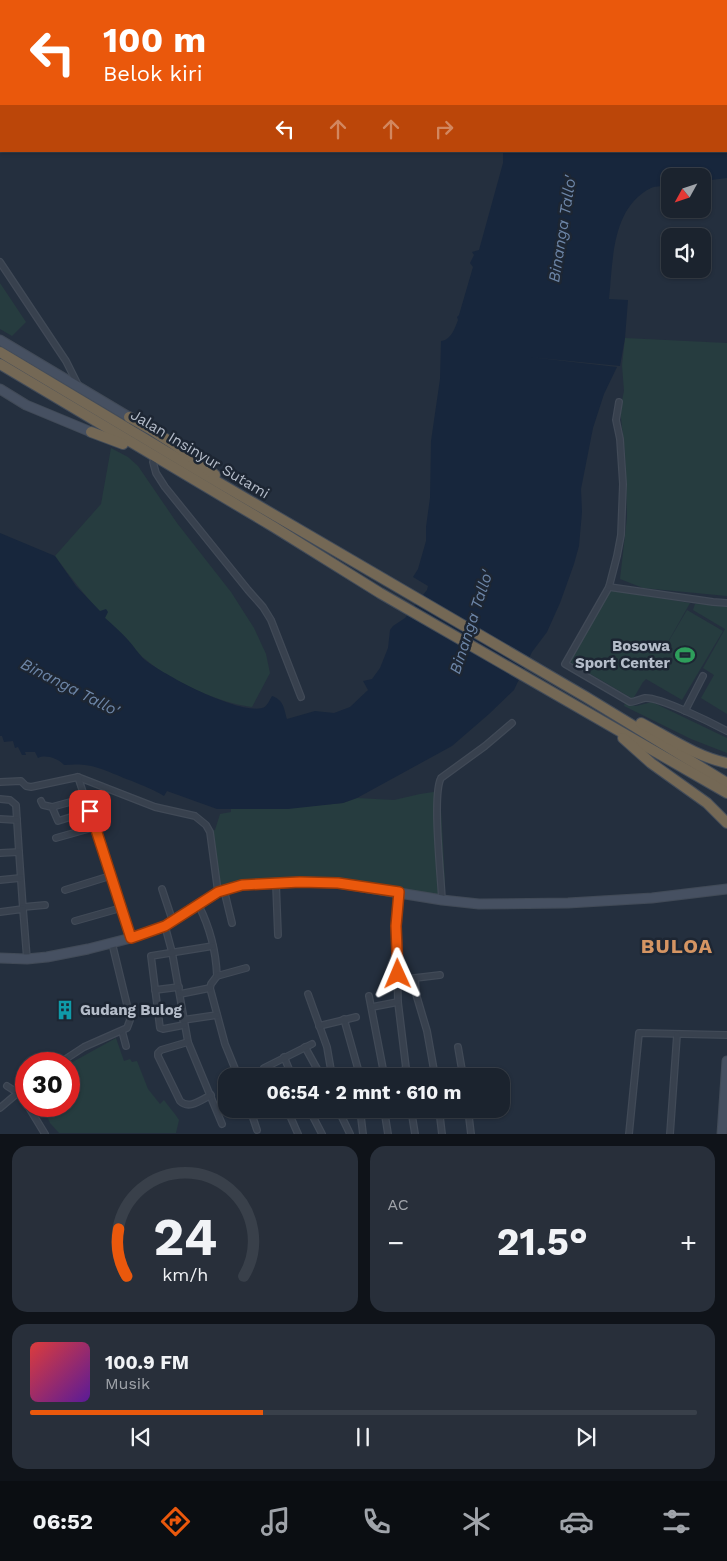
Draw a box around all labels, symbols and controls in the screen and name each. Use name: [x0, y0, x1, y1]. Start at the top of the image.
text: 100 m: [103, 19, 206, 61]
icon: left: [20, 20, 85, 85]
text: Belok kiri: [103, 61, 203, 86]
icon: left: [271, 115, 299, 143]
icon: ahead: [324, 115, 352, 143]
icon: ahead: [377, 115, 405, 143]
icon: right: [430, 115, 458, 143]
north arrow: [661, 168, 711, 218]
map controls: [661, 168, 711, 278]
water label: Binanga Tallo': [544, 173, 580, 284]
button: sound: [661, 228, 711, 278]
street label: Jalan Insinyur Sutami: [127, 405, 273, 503]
water label: Binanga Tallo': [445, 567, 497, 676]
place label: Bosowa Sport Center: [575, 637, 671, 672]
sports icon: Bosowa Sport Center: [674, 644, 696, 666]
water label: Binanga Tallo': [18, 654, 123, 721]
pin: [69, 790, 111, 832]
icon: arrive: [76, 797, 104, 825]
district label: BULOA: [641, 934, 713, 958]
position arrow: [371, 947, 423, 999]
building icon: Gudang Bulog: [54, 999, 76, 1021]
place label: Gudang Bulog: [80, 1001, 183, 1019]
speed limit sign: 30: [15, 1052, 80, 1117]
text: 06:54 · 2 mnt · 610 m: [267, 1081, 461, 1104]
text: AC: [388, 1195, 409, 1214]
text: 24: [153, 1207, 217, 1268]
text: 21.5°: [497, 1220, 588, 1264]
text: −: [388, 1226, 404, 1259]
text: +: [680, 1226, 697, 1259]
text: km/h: [162, 1264, 208, 1285]
text: 100.9 FM: [105, 1351, 189, 1374]
text: Musik: [105, 1374, 150, 1393]
icon: previous: [127, 1423, 155, 1451]
icon: pause: [349, 1423, 377, 1451]
icon: next: [572, 1423, 600, 1451]
icon: directions: [158, 1504, 193, 1539]
icon: music: [258, 1504, 293, 1539]
icon: phone: [359, 1504, 394, 1539]
icon: climate: [459, 1504, 494, 1539]
icon: car: [559, 1504, 594, 1539]
icon: filters: [659, 1504, 694, 1539]
text: 06:52: [33, 1509, 93, 1534]

